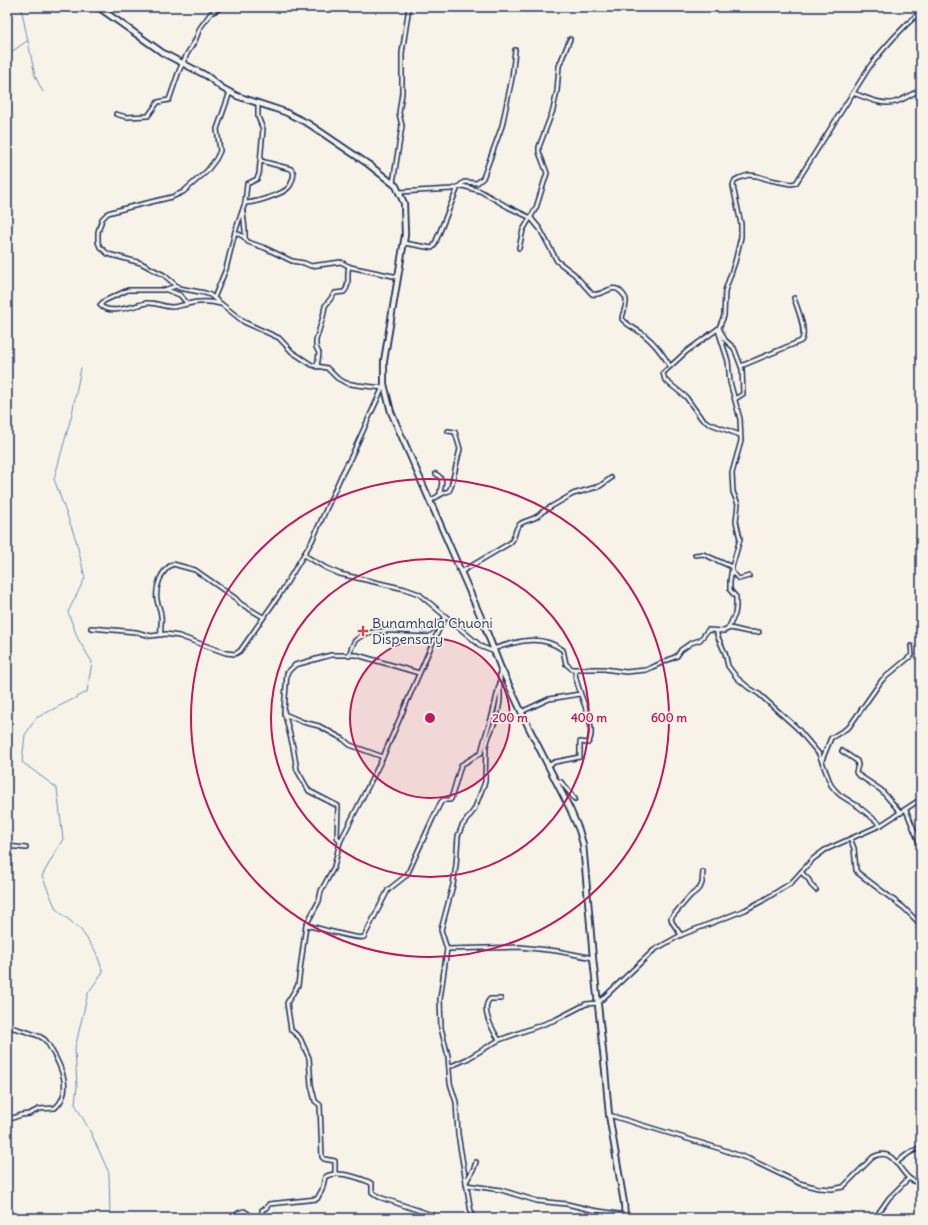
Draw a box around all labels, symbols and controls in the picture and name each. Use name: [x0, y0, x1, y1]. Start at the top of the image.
place label: Bunamhala Chuoni Dispensary: [372, 614, 493, 648]
marker: Bunamhala Chuoni Dispensary: [357, 625, 369, 637]
text: 200 m: [492, 710, 528, 725]
text: 400 m: [571, 710, 608, 725]
text: 600 m: [651, 710, 688, 725]
centre of rings: [423, 711, 437, 725]

